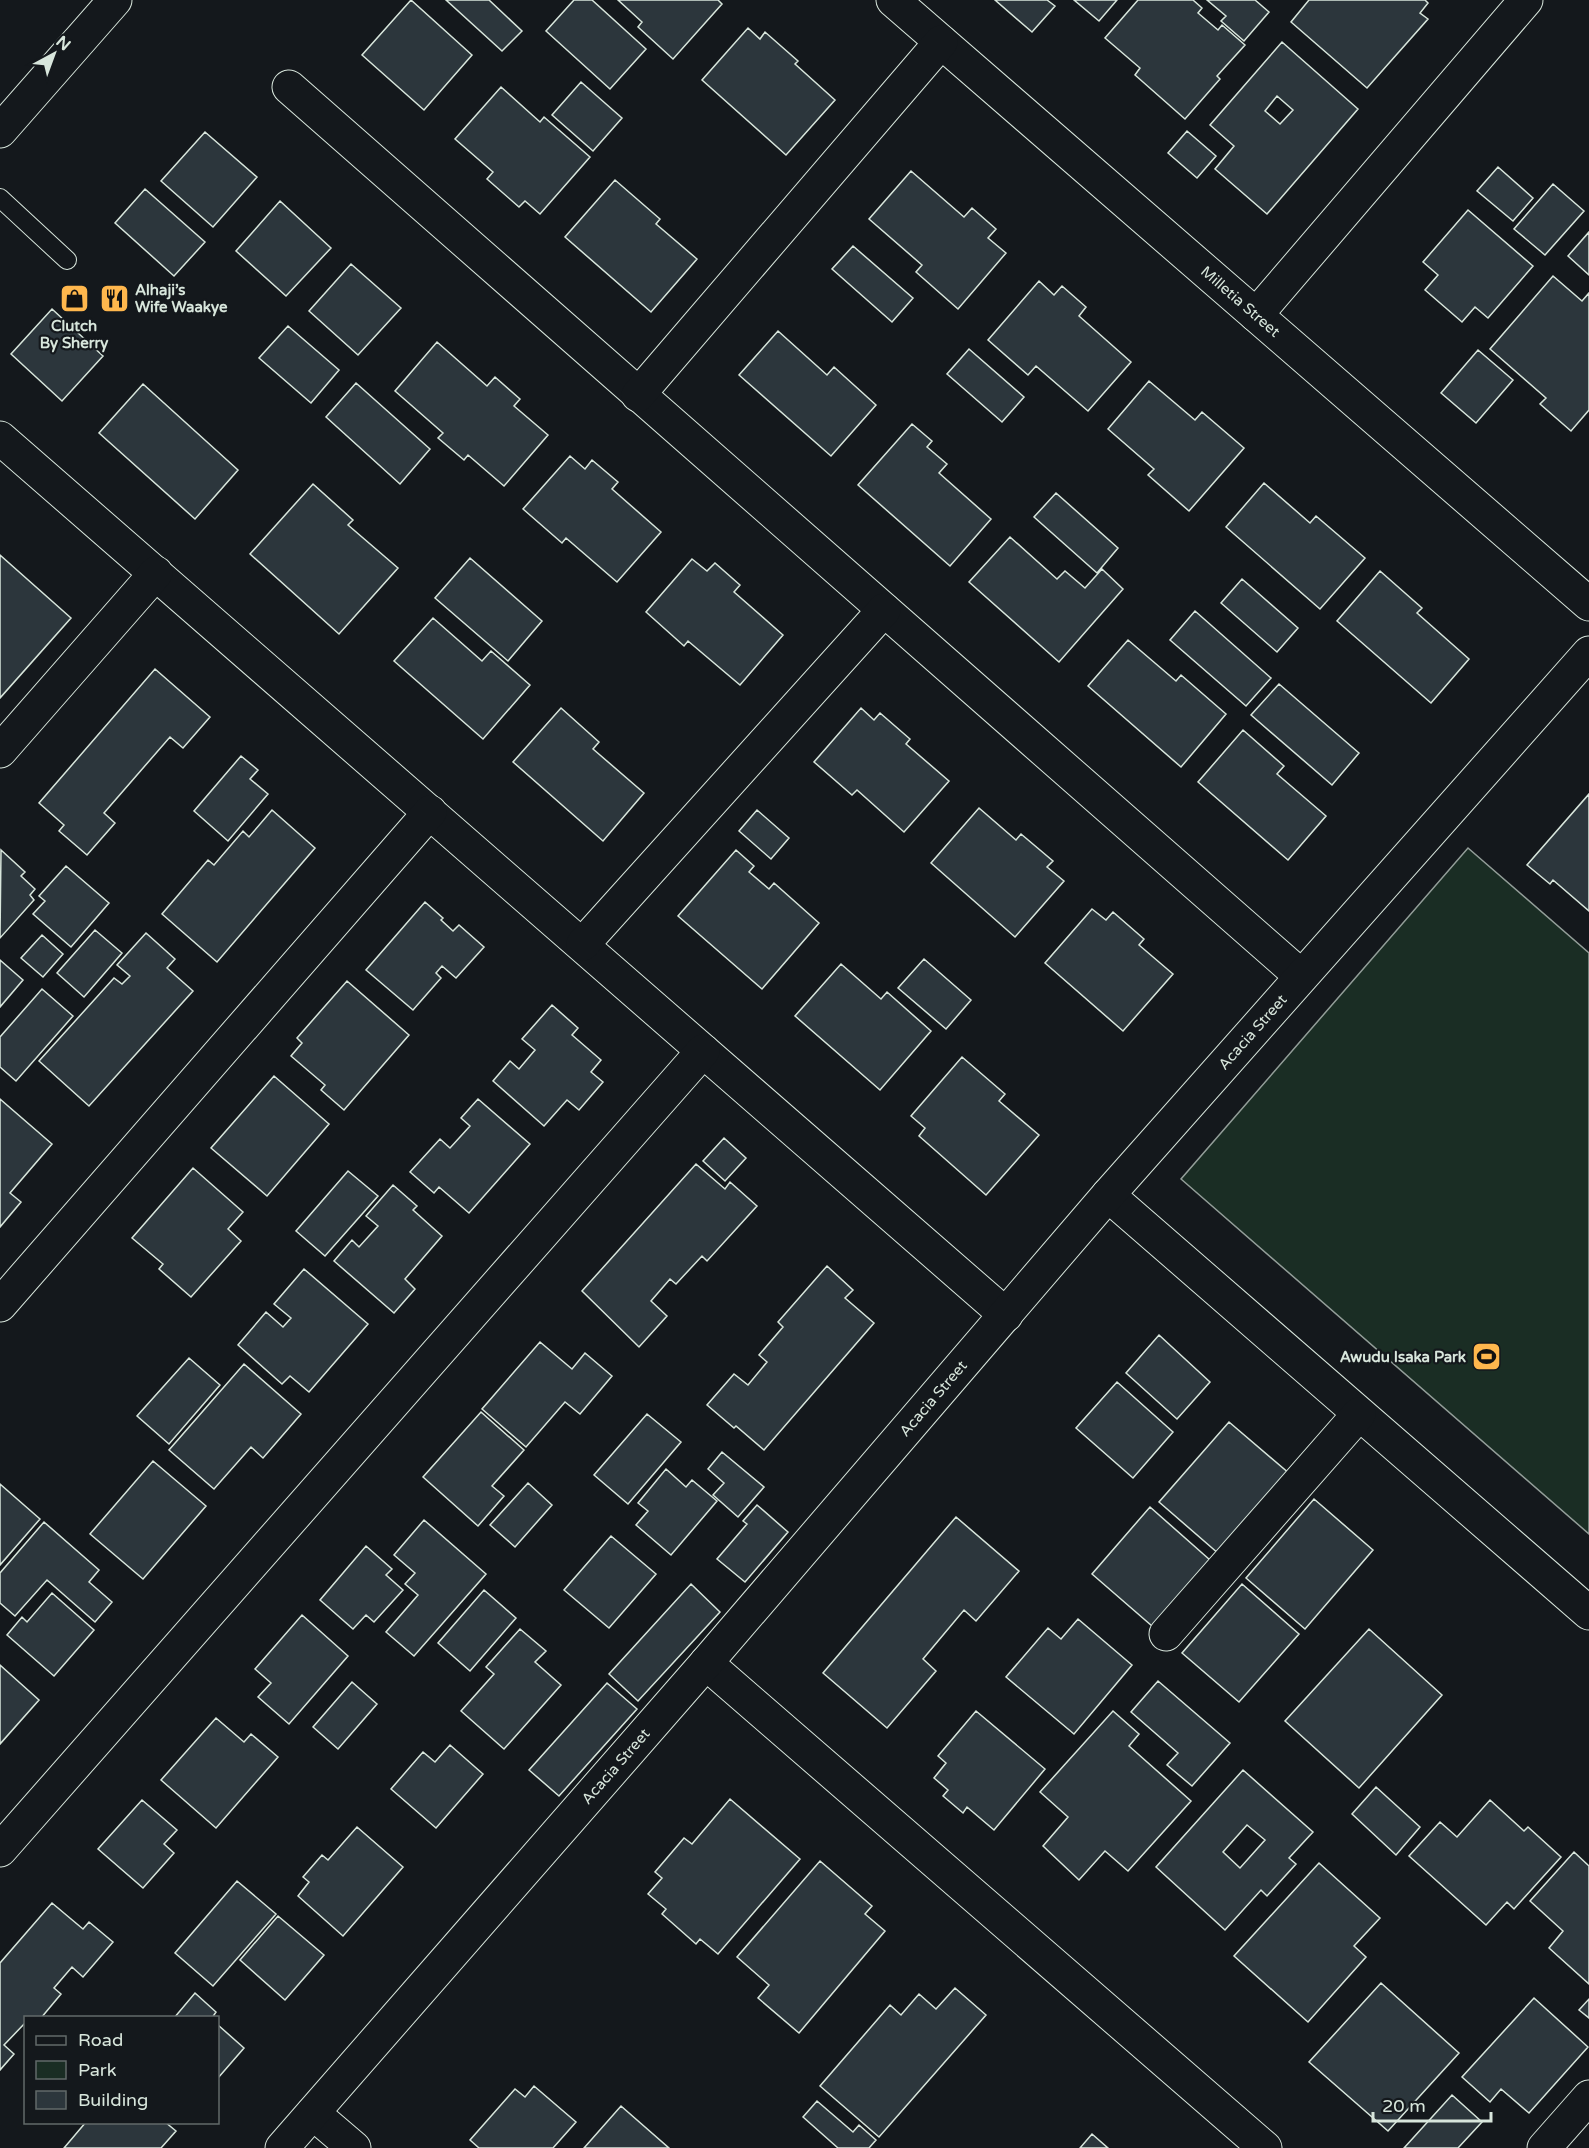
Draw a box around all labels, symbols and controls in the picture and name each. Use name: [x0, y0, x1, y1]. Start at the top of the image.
north arrow: [24, 24, 84, 84]
text: N: [52, 32, 75, 55]
street label: Milletia Street: [1197, 262, 1284, 341]
place label: Alhaji’s Wife Waakye: [135, 281, 228, 317]
shop icon: Clutch By Sherry: [58, 283, 90, 315]
restaurant icon: Alhaji’s Wife Waakye: [98, 283, 130, 315]
place label: Clutch By Sherry: [40, 317, 108, 353]
street label: Acacia Street: [1215, 991, 1291, 1073]
sports icon: Awudu Isaka Park: [1471, 1341, 1503, 1373]
place label: Awudu Isaka Park: [1340, 1348, 1466, 1366]
street label: Acacia Street: [896, 1357, 971, 1440]
street label: Acacia Street: [578, 1725, 654, 1808]
legend: [24, 2016, 219, 2124]
text: Road: [78, 2029, 123, 2051]
text: Park: [78, 2059, 117, 2081]
scale bar: [1373, 2085, 1492, 2123]
text: Building: [78, 2089, 148, 2111]
text: 20 m: [1382, 2095, 1426, 2117]

